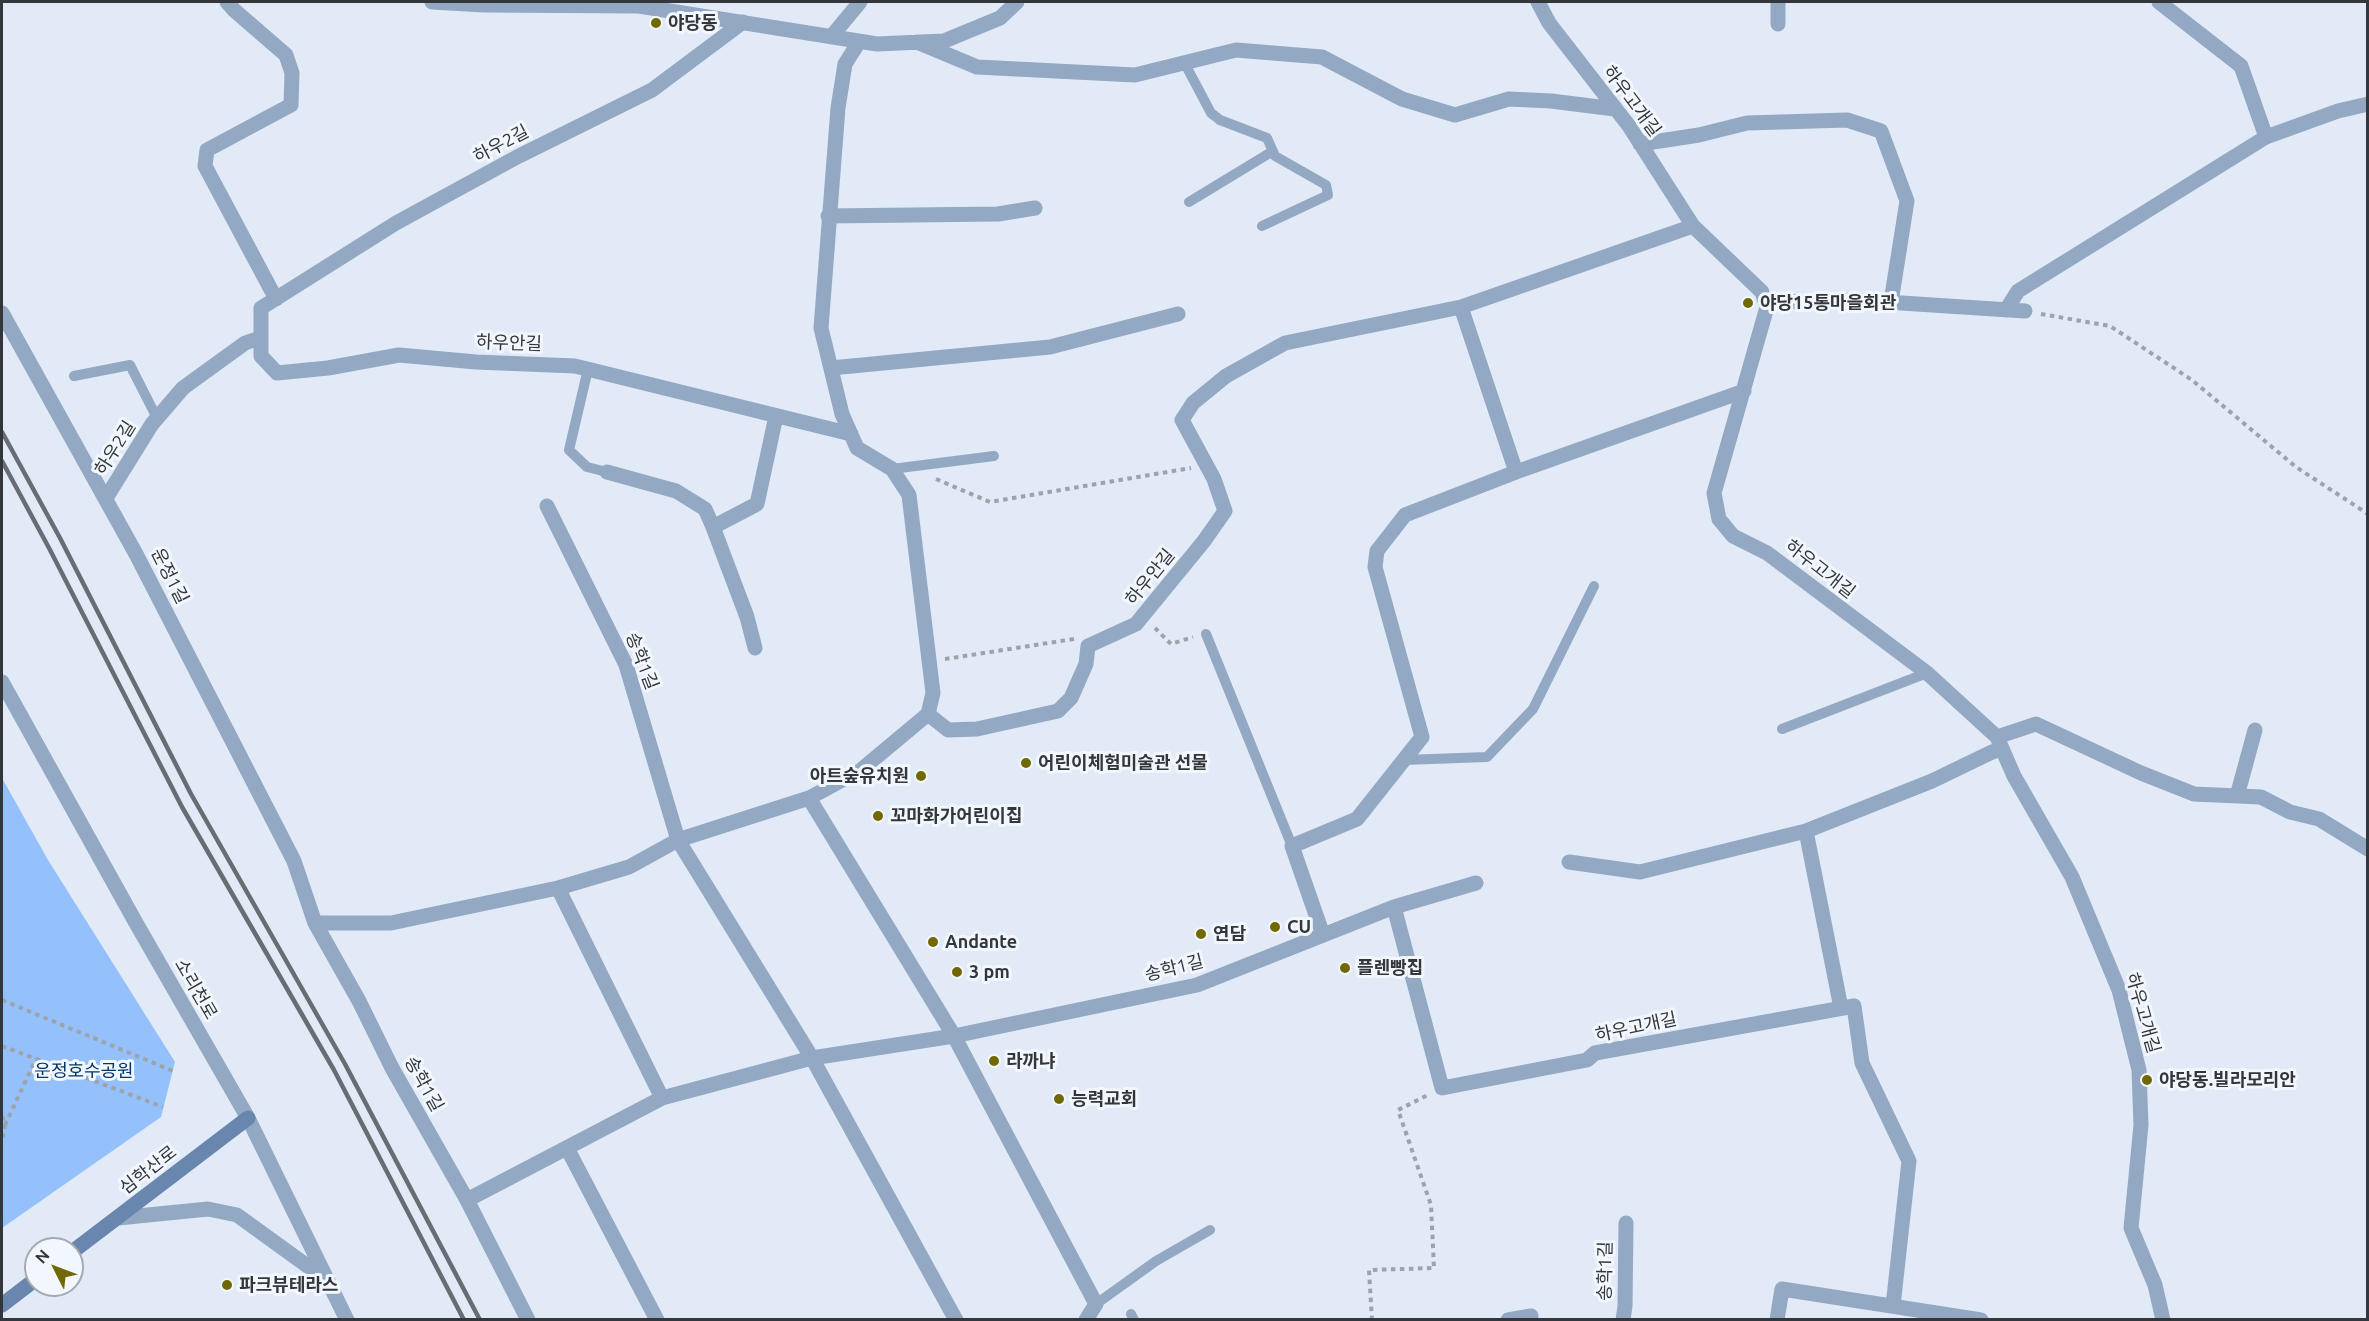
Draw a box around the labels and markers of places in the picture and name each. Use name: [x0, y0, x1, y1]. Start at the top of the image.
place label: 야당동: [668, 12, 718, 34]
marker: 야당동: [649, 16, 663, 30]
place label: 야당15통마을회관: [1760, 292, 1896, 314]
marker: 야당15통마을회관: [1741, 296, 1755, 310]
place label: 어린이체험미술관 선물: [1038, 752, 1208, 774]
marker: 어린이체험미술관 선물: [1019, 756, 1033, 770]
place label: 아트숲유치원: [810, 765, 909, 787]
marker: 아트숲유치원: [914, 769, 928, 783]
place label: 꼬마화가어린이집: [890, 805, 1022, 827]
marker: 꼬마화가어린이집: [871, 809, 885, 823]
place label: CU: [1287, 916, 1311, 938]
marker: CU: [1268, 920, 1282, 934]
place label: 연담: [1213, 923, 1246, 945]
marker: 연담: [1194, 927, 1208, 941]
place label: Andante: [945, 931, 1017, 953]
marker: Andante: [926, 935, 940, 949]
place label: 플렌빵집: [1357, 957, 1423, 979]
place label: 3 pm: [969, 961, 1010, 983]
marker: 플렌빵집: [1338, 961, 1352, 975]
marker: 3 pm: [950, 965, 964, 979]
place label: 라까냐: [1006, 1050, 1056, 1072]
marker: 라까냐: [987, 1054, 1001, 1068]
place label: 야당동.빌라모리안: [2159, 1069, 2296, 1091]
marker: 야당동.빌라모리안: [2140, 1073, 2154, 1087]
place label: 능력교회: [1071, 1088, 1137, 1110]
marker: 능력교회: [1052, 1092, 1066, 1106]
place label: 파크뷰테라스: [239, 1274, 338, 1296]
marker: 파크뷰테라스: [220, 1278, 234, 1292]

